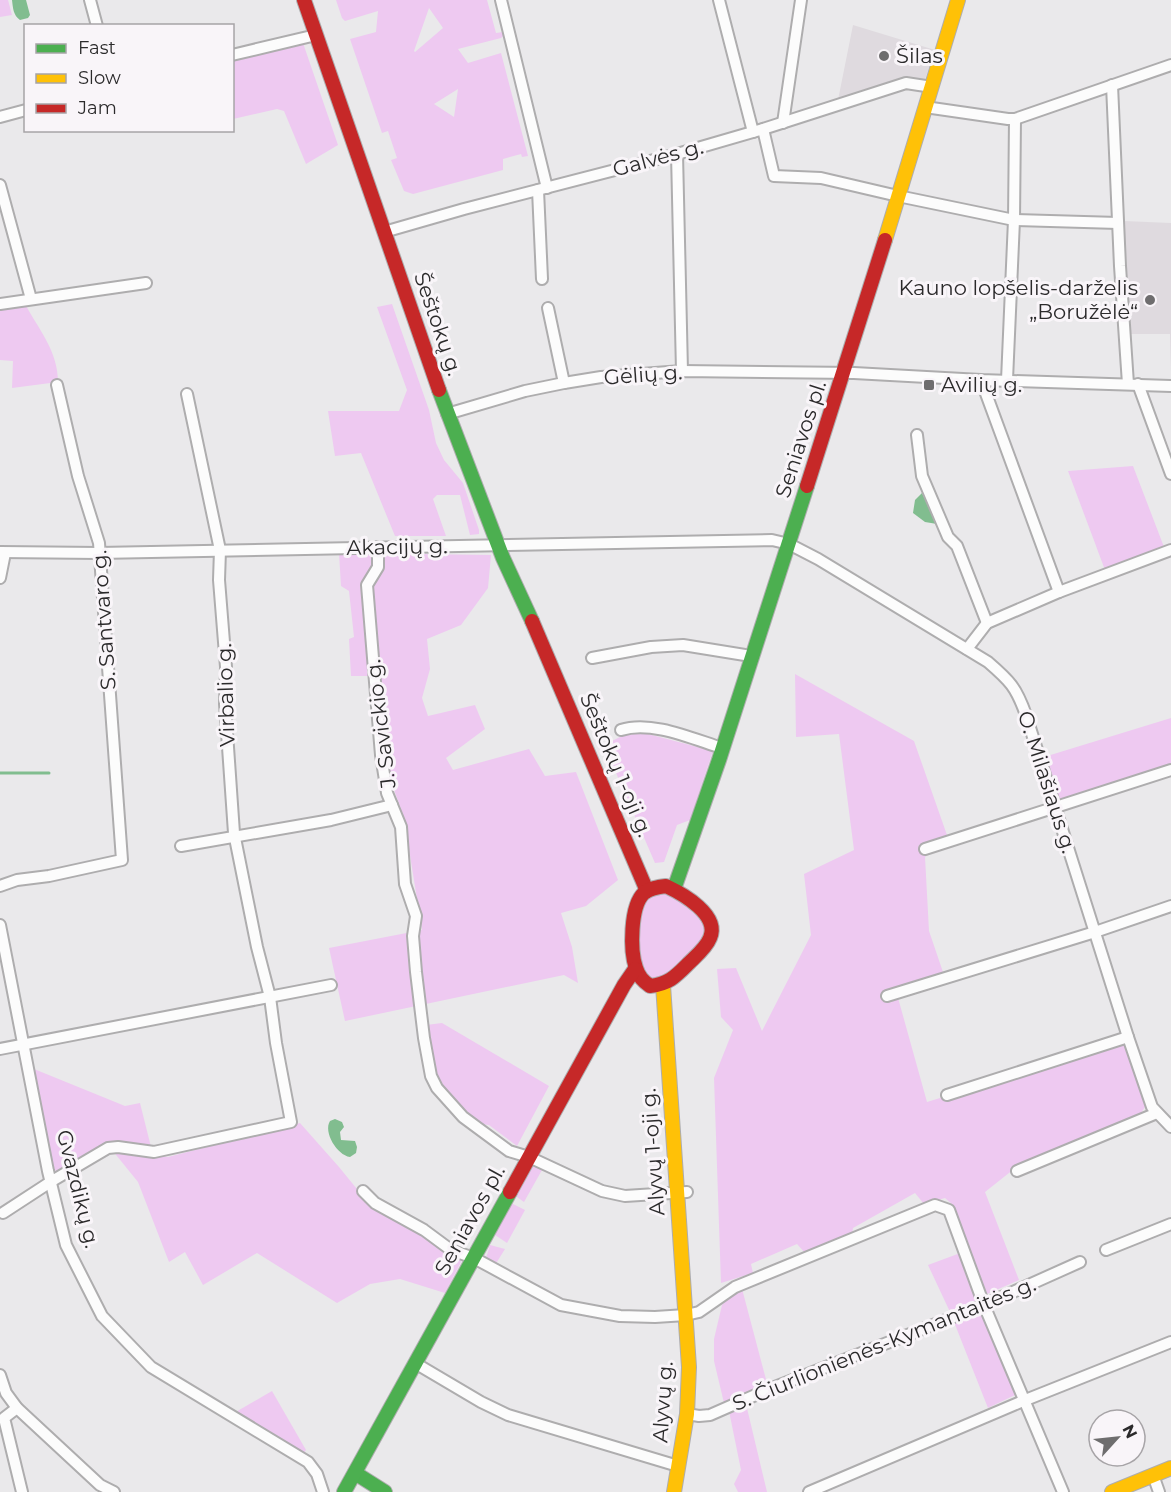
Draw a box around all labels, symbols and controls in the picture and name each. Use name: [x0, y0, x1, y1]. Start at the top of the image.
legend: [24, 24, 234, 132]
text: Fast: [78, 37, 116, 59]
place label: Šilas: [896, 43, 943, 68]
marker: Šilas: [877, 49, 891, 63]
text: Slow: [78, 67, 121, 89]
text: Jam: [77, 97, 117, 119]
street label: Galvės g.: [610, 133, 706, 182]
street label: Šeštokų g.: [409, 269, 468, 379]
place label: Kauno lopšelis-darželis „Boružėlė“: [898, 275, 1138, 324]
marker: Kauno lopšelis-darželis „Boružėlė“: [1143, 293, 1157, 307]
street label: Gėlių g.: [603, 359, 683, 390]
place label: Avilių g.: [941, 372, 1022, 397]
street label: Seniavos pl.: [770, 377, 831, 501]
marker: Avilių g.: [922, 378, 936, 392]
street label: Akacijų g.: [346, 533, 448, 560]
street label: S. Santvaro g.: [86, 549, 121, 691]
street label: Virbalio g.: [211, 643, 240, 747]
street label: J. Savickio g.: [360, 658, 401, 791]
street label: Šeštokų 1-oji g.: [575, 689, 658, 840]
street label: O. Milašiaus g.: [1013, 708, 1082, 856]
street label: Alyvų 1-oji g.: [636, 1088, 669, 1217]
street label: Gvazdikų g.: [52, 1127, 105, 1251]
street label: Seniavos pl.: [429, 1160, 510, 1279]
street label: S. Čiurlionienės-Kymantaitės g.: [728, 1271, 1039, 1416]
street label: Alyvų g.: [647, 1360, 678, 1444]
north arrow: [1087, 1408, 1147, 1468]
text: N: [1119, 1421, 1141, 1441]

